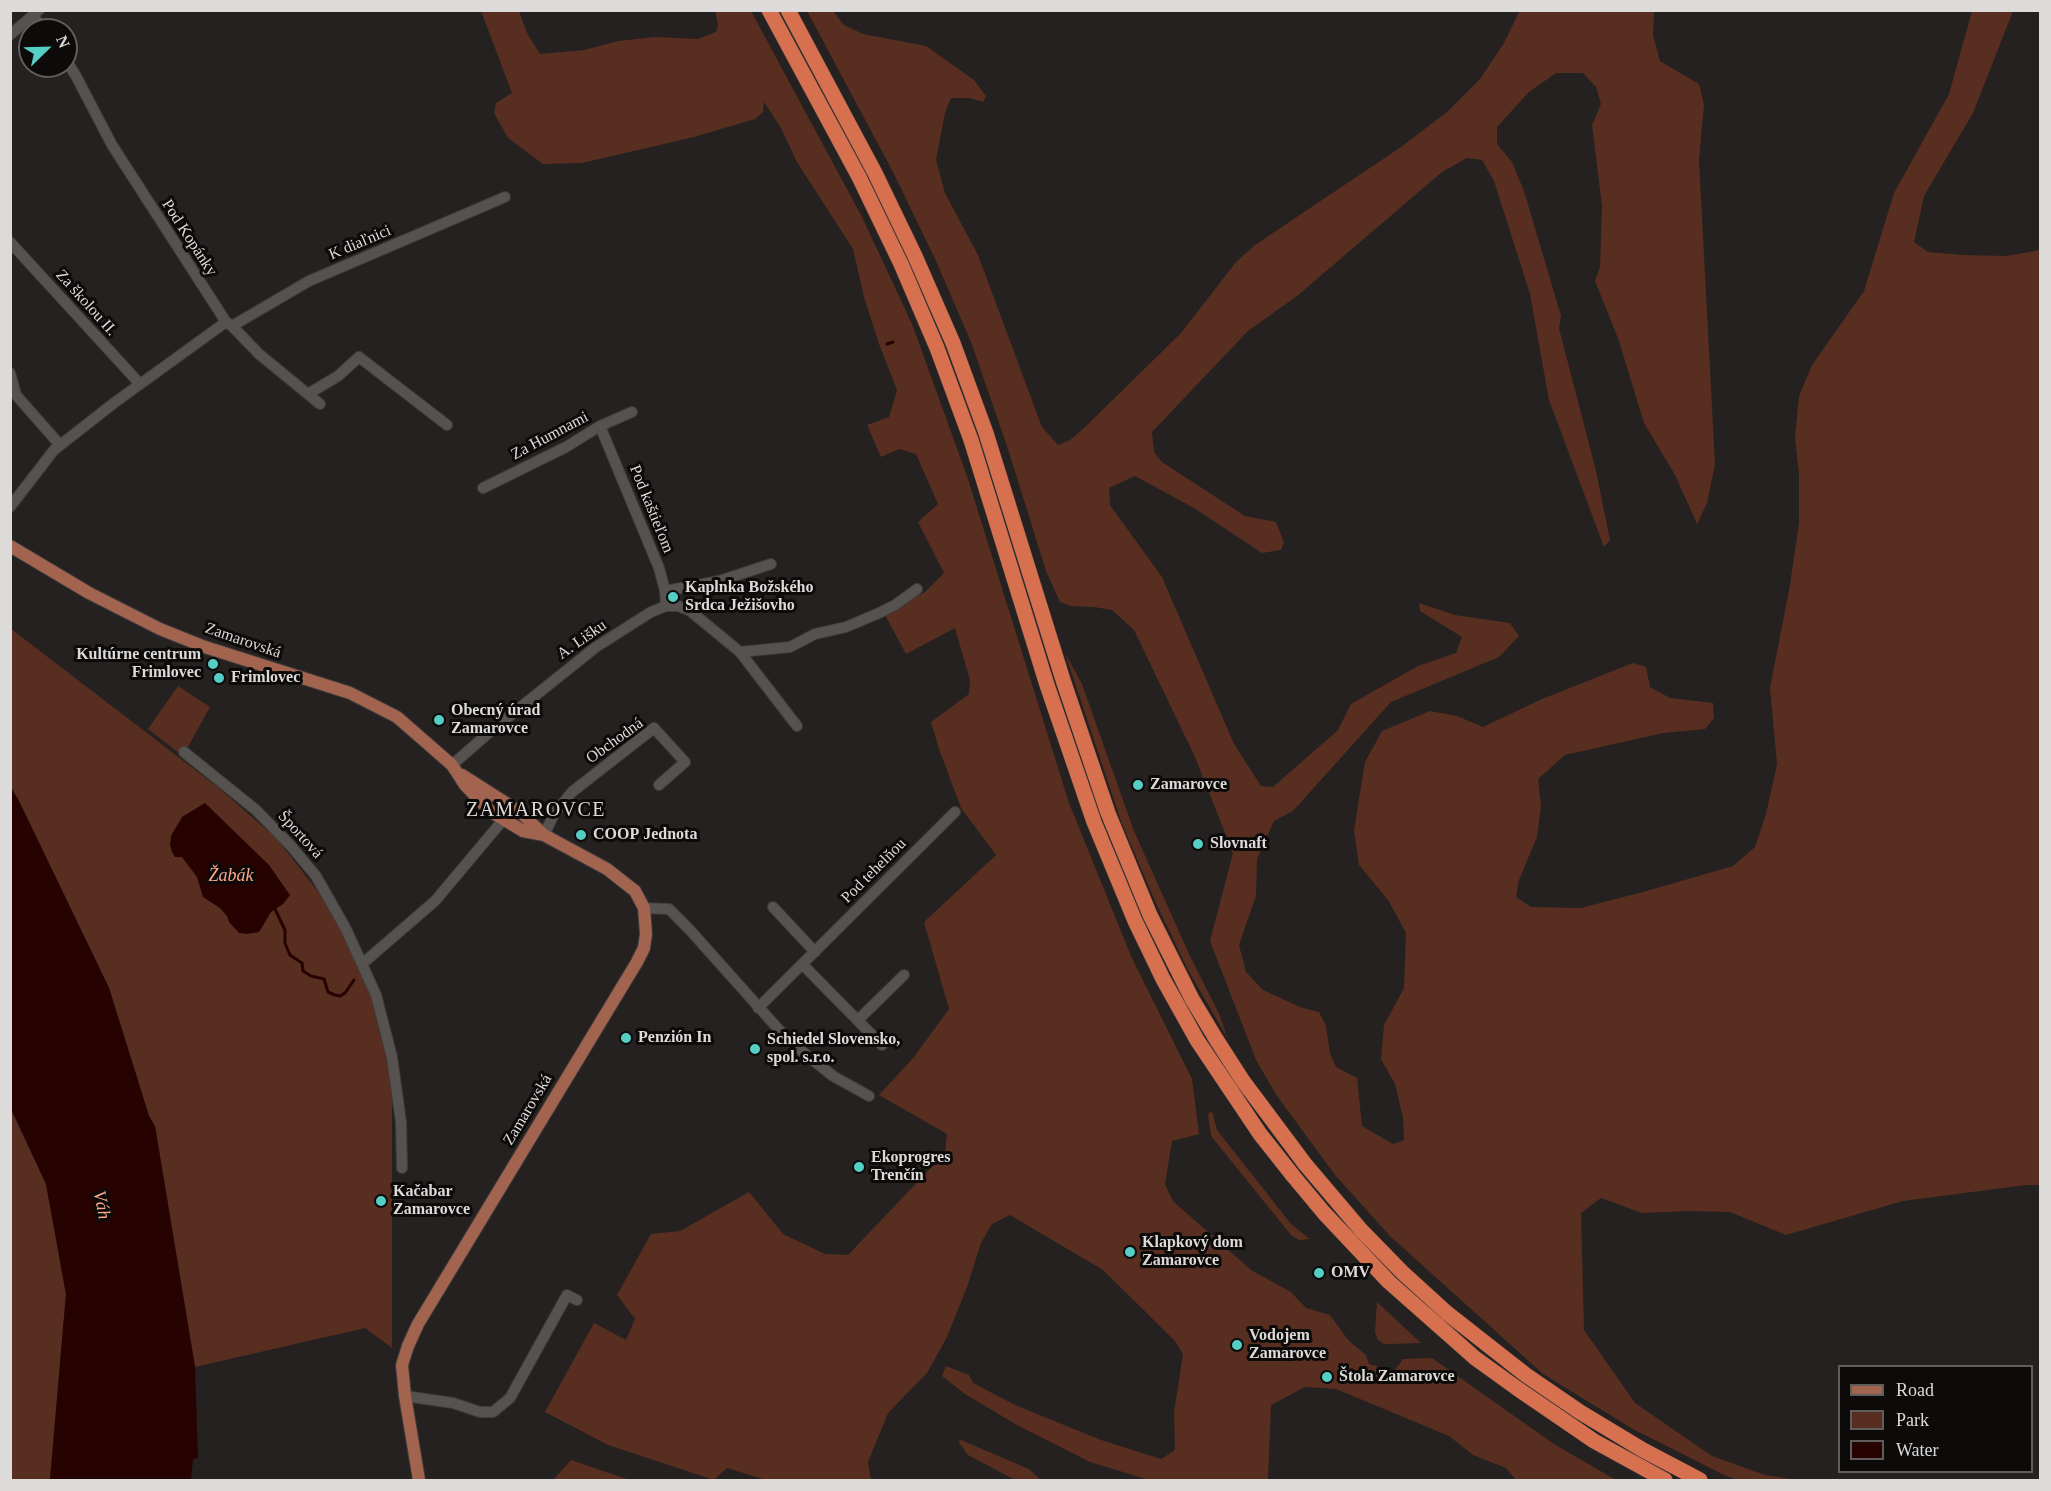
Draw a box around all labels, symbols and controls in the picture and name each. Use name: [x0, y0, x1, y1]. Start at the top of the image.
north arrow: [18, 18, 78, 78]
text: N: [53, 33, 73, 50]
street label: Pod Kopánky: [157, 196, 221, 280]
street label: K diaľnici: [326, 221, 394, 265]
street label: Za školou II.: [51, 266, 121, 340]
street label: Za Humnami: [508, 408, 592, 464]
street label: Pod kaštieľom: [625, 462, 677, 556]
place label: Kaplnka Božského Srdca Ježišovho: [685, 578, 813, 616]
marker: Kaplnka Božského Srdca Ježišovho: [666, 590, 680, 604]
street label: A. Lišku: [554, 616, 610, 664]
street label: Zamarovská: [202, 619, 284, 663]
place label: Kultúrne centrum Frimlovec: [76, 645, 201, 683]
marker: Kultúrne centrum Frimlovec: [206, 657, 220, 671]
place label: Frimlovec: [231, 668, 300, 688]
marker: Frimlovec: [212, 671, 226, 685]
place label: Obecný úrad Zamarovce: [451, 701, 540, 739]
marker: Obecný úrad Zamarovce: [432, 713, 446, 727]
street label: Obchodná: [583, 714, 647, 768]
place label: Zamarovce: [1150, 775, 1227, 795]
marker: Zamarovce: [1131, 778, 1145, 792]
district label: ZAMAROVCE: [466, 799, 606, 823]
street label: Športová: [274, 807, 326, 863]
place label: COOP Jednota: [593, 825, 697, 845]
marker: COOP Jednota: [574, 828, 588, 842]
place label: Slovnaft: [1210, 834, 1267, 854]
street label: Pod tehelňou: [838, 835, 910, 907]
marker: Slovnaft: [1191, 837, 1205, 851]
water label: Žabák: [208, 865, 254, 887]
place label: Penzión In: [638, 1028, 711, 1048]
place label: Schiedel Slovensko, spol. s.r.o.: [767, 1030, 900, 1068]
marker: Penzión In: [619, 1031, 633, 1045]
marker: Schiedel Slovensko, spol. s.r.o.: [748, 1042, 762, 1056]
street label: Zamarovská: [499, 1071, 557, 1149]
place label: Ekoprogres Trenčín: [871, 1148, 950, 1186]
marker: Ekoprogres Trenčín: [852, 1160, 866, 1174]
place label: Kačabar Zamarovce: [393, 1182, 470, 1220]
water label: Váh: [88, 1189, 114, 1221]
marker: Kačabar Zamarovce: [374, 1194, 388, 1208]
place label: Klapkový dom Zamarovce: [1142, 1233, 1243, 1271]
marker: Klapkový dom Zamarovce: [1123, 1245, 1137, 1259]
place label: OMV: [1331, 1263, 1370, 1283]
marker: OMV: [1312, 1266, 1326, 1280]
place label: Vodojem Zamarovce: [1249, 1326, 1326, 1364]
marker: Vodojem Zamarovce: [1230, 1338, 1244, 1352]
legend: [1838, 1365, 2033, 1473]
place label: Štola Zamarovce: [1339, 1367, 1455, 1387]
marker: Štola Zamarovce: [1320, 1370, 1334, 1384]
text: Road: [1896, 1380, 1934, 1400]
text: Park: [1896, 1410, 1929, 1430]
text: Water: [1896, 1440, 1939, 1460]

